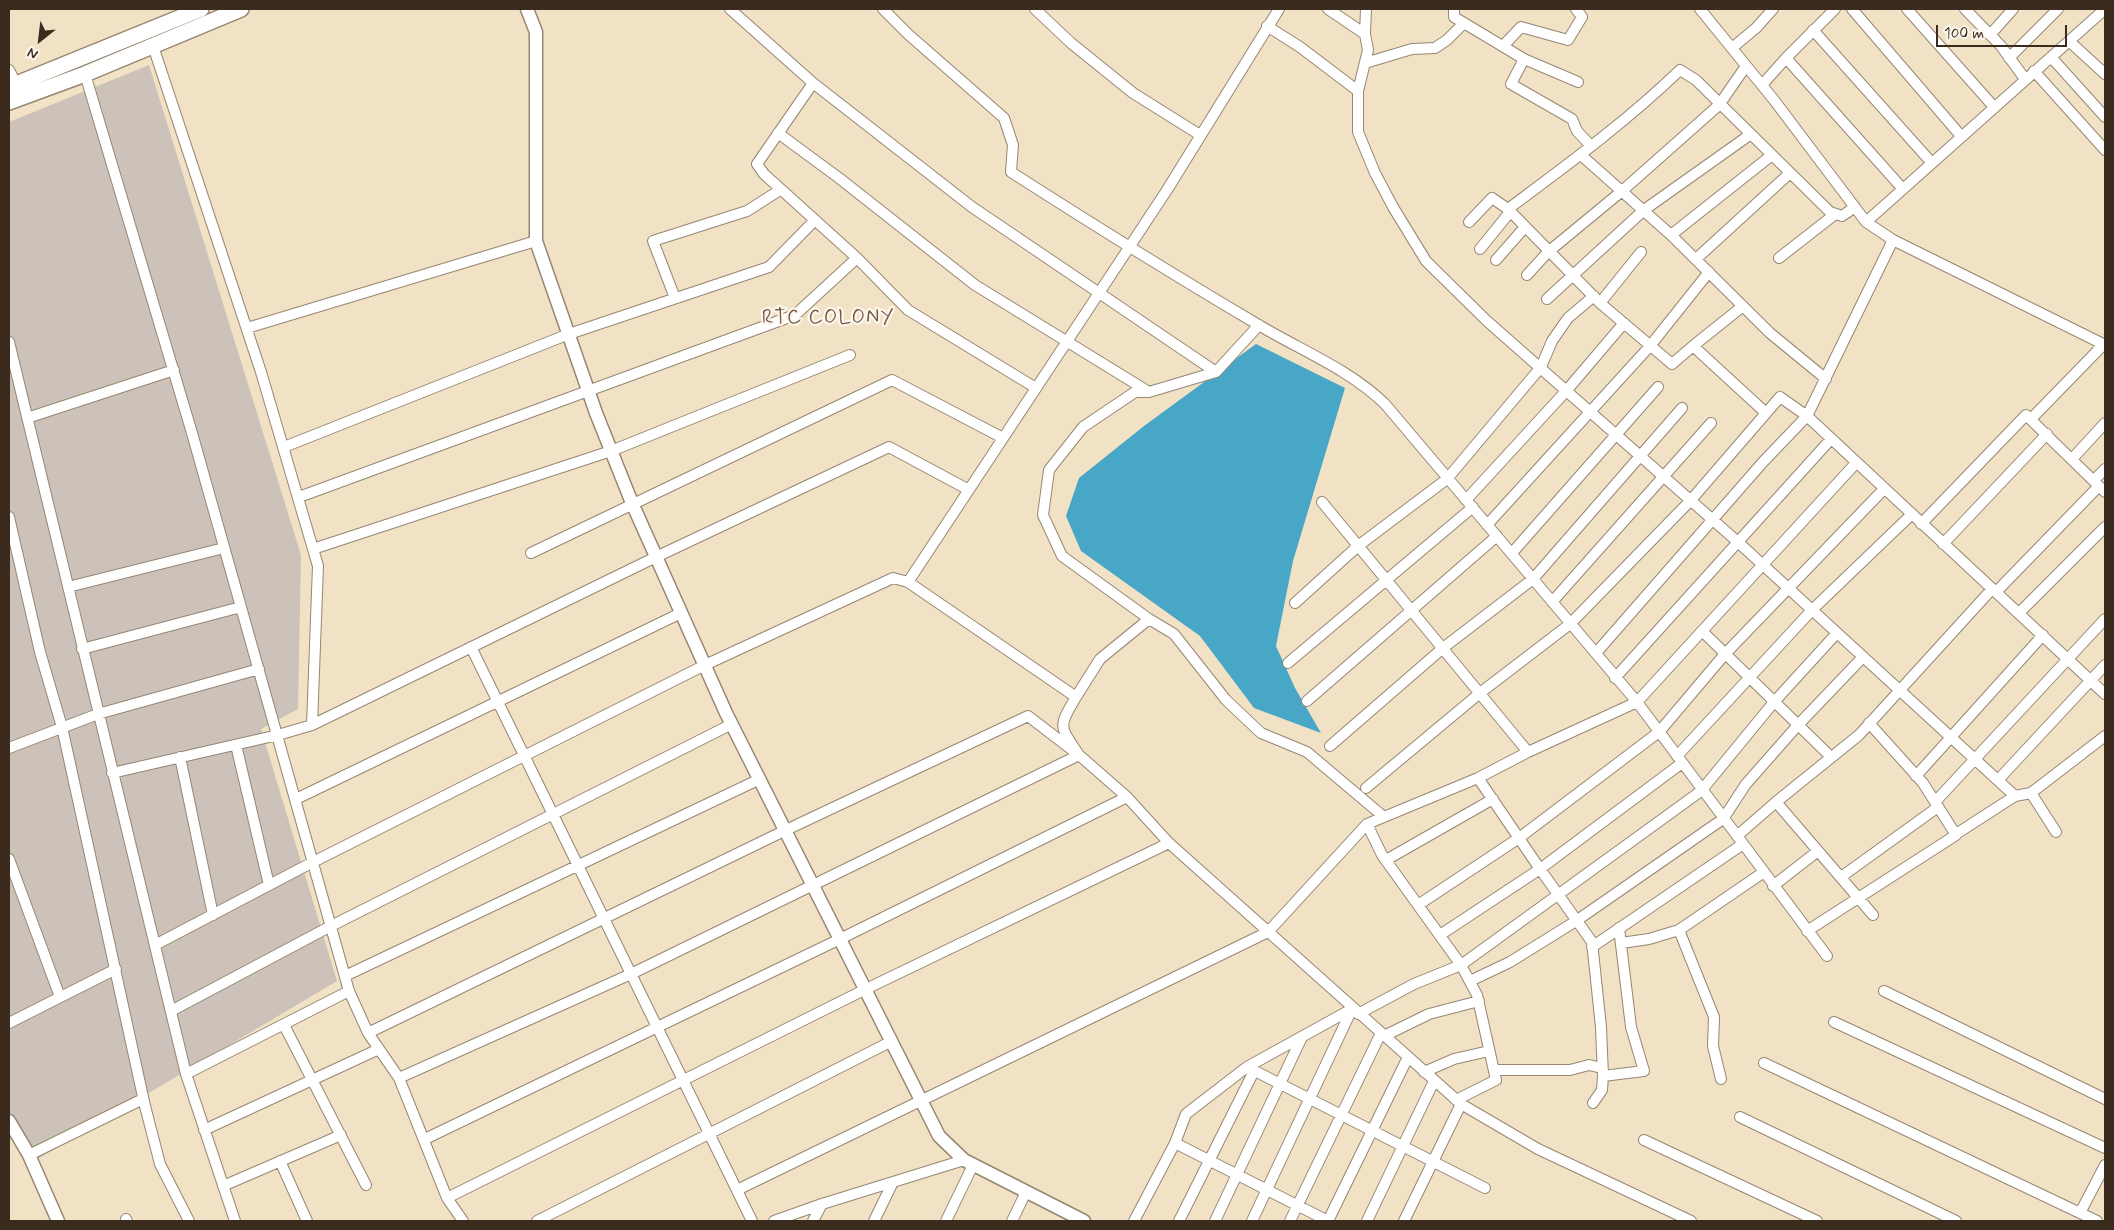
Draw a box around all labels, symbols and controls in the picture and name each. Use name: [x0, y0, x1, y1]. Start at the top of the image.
north arrow: [15, 15, 65, 65]
scale bar: [1939, 15, 2070, 47]
text: 100 m: [1944, 24, 1984, 44]
text: N: [24, 43, 41, 63]
district label: RTC COLONY: [761, 307, 895, 331]

